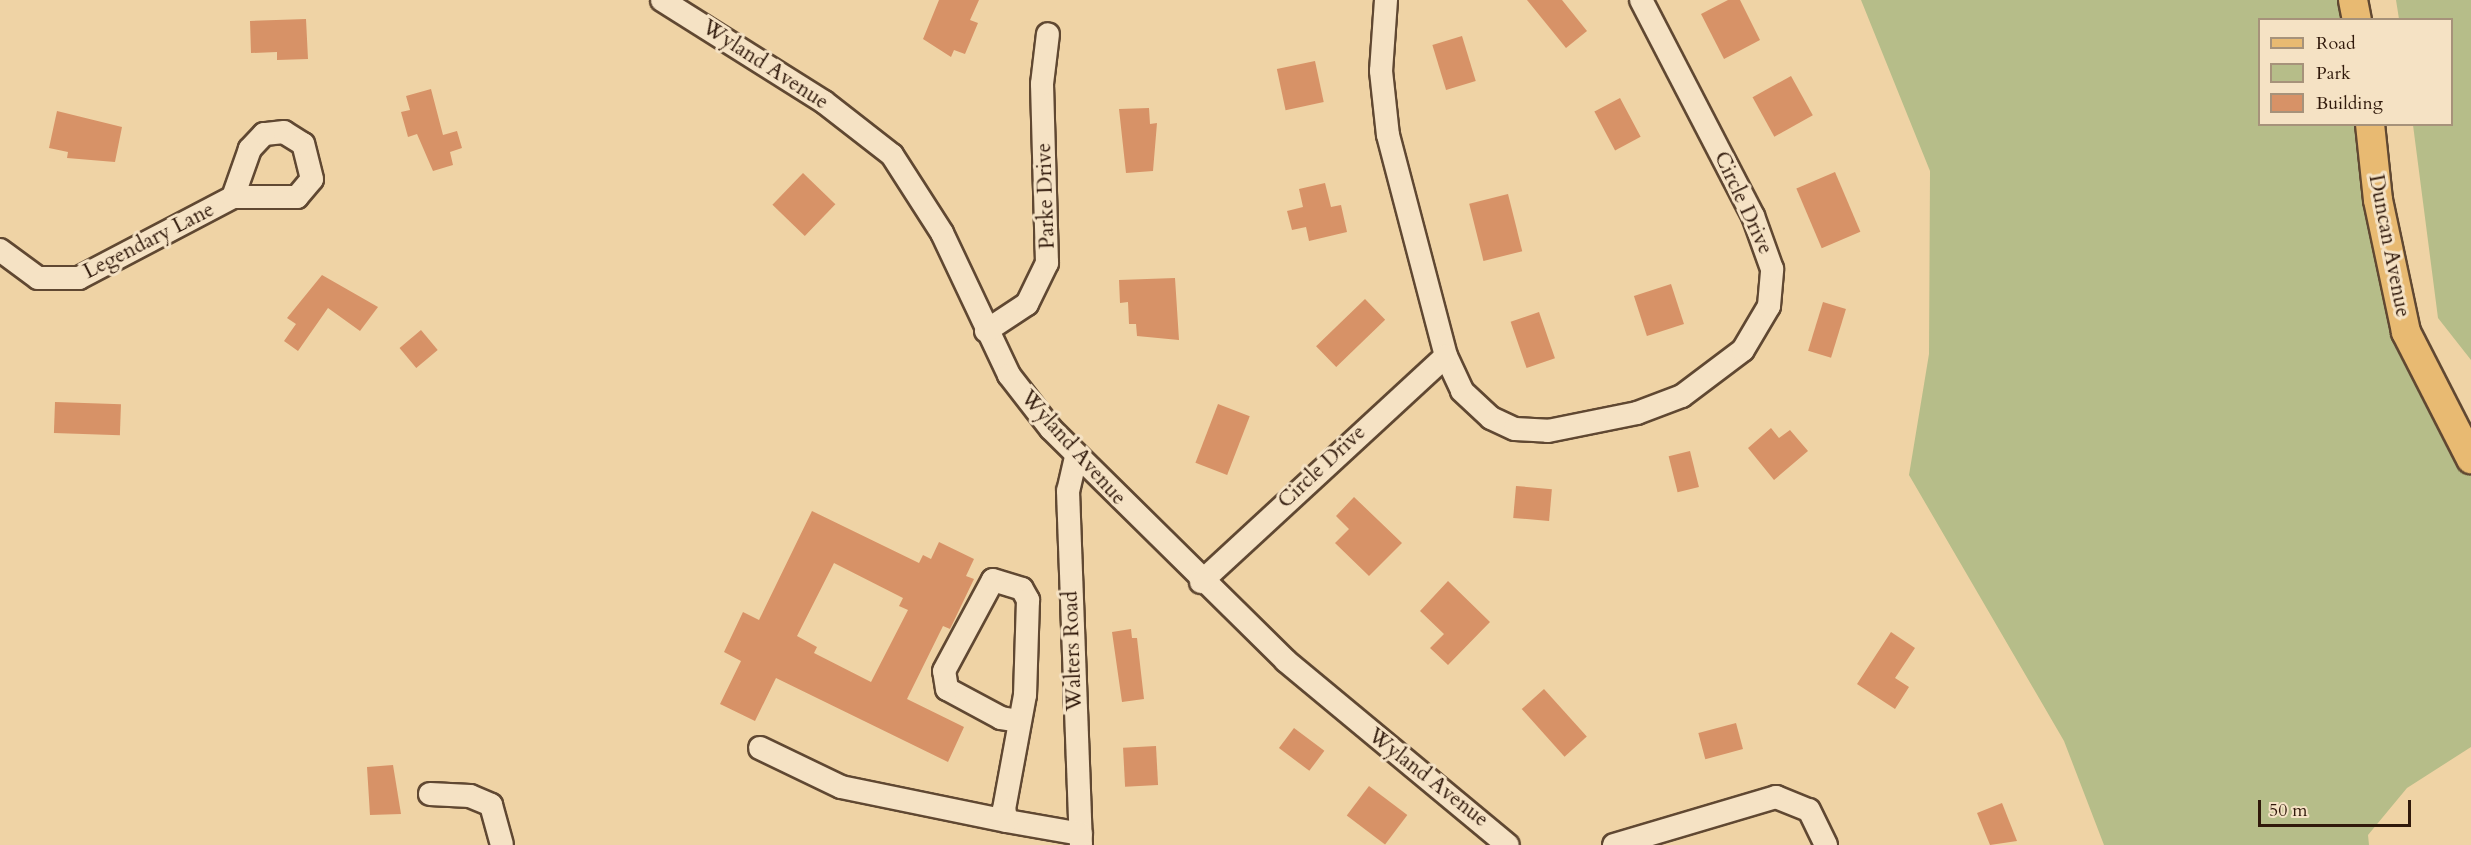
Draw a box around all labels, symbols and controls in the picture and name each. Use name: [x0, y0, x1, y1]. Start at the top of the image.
street label: Wyland Avenue: [697, 15, 833, 115]
legend: [2258, 18, 2453, 126]
text: Road: [2316, 31, 2356, 56]
text: Park: [2316, 61, 2351, 86]
text: Building: [2316, 91, 2383, 116]
street label: Parke Drive: [1032, 142, 1060, 250]
street label: Circle Drive: [1708, 148, 1778, 258]
street label: Duncan Avenue: [2363, 173, 2415, 319]
street label: Legendary Lane: [79, 197, 219, 285]
street label: Wyland Avenue: [1015, 385, 1131, 511]
street label: Circle Drive: [1273, 420, 1371, 514]
street label: Walters Road: [1058, 590, 1088, 712]
street label: Wyland Avenue: [1363, 723, 1493, 833]
scale bar: [2261, 788, 2414, 826]
text: 50 m: [2269, 798, 2308, 823]

